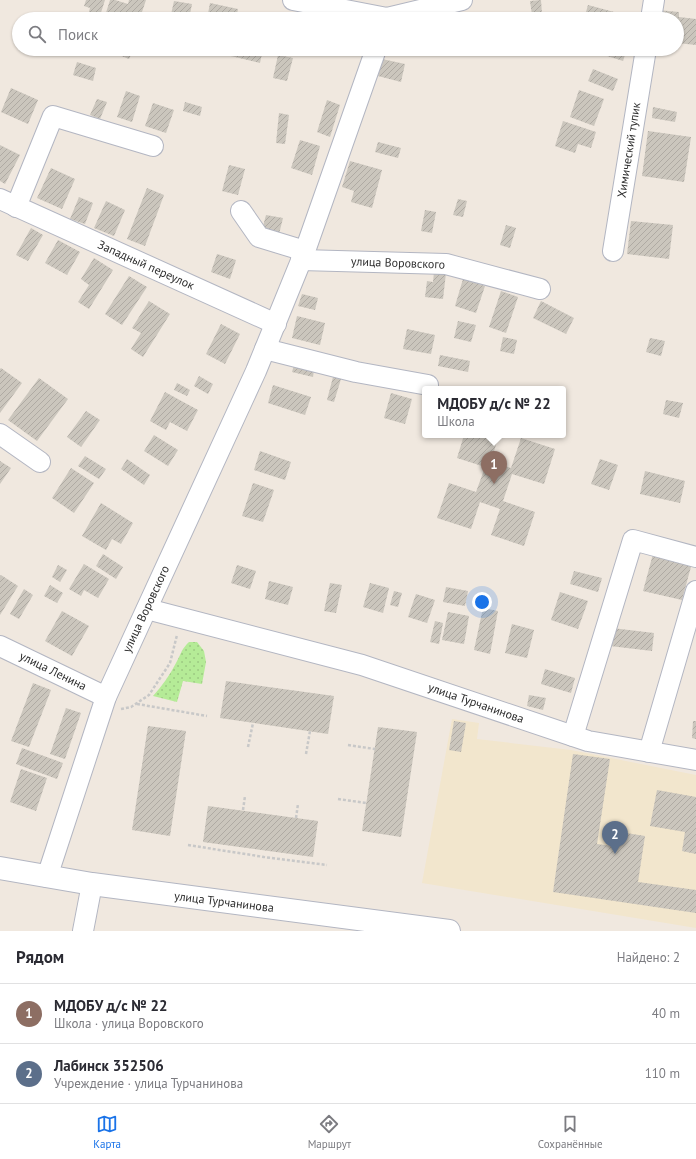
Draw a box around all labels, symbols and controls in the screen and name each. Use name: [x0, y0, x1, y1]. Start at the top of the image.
search box: [12, 12, 684, 56]
icon: search: [26, 23, 48, 45]
text: Поиск: [58, 25, 98, 44]
street label: Химический тупик: [614, 101, 643, 199]
street label: Западный переулок: [96, 237, 197, 293]
street label: улица Воровского: [351, 253, 445, 272]
popup: [422, 386, 566, 438]
text: МДОБУ д/с № 22: [437, 394, 551, 413]
text: Школа: [437, 413, 475, 430]
pin: 1: [481, 451, 507, 484]
street label: улица Воровского: [119, 563, 172, 655]
your location: [472, 592, 492, 612]
street label: улица Ленина: [17, 648, 89, 693]
street label: улица Турчанинова: [426, 679, 526, 726]
pin: 2: [602, 821, 628, 854]
street label: улица Турчанинова: [173, 888, 275, 915]
text: Рядом: [16, 946, 64, 968]
text: Найдено: 2: [617, 949, 680, 966]
text: МДОБУ д/с № 22: [54, 996, 167, 1015]
text: 1: [25, 1005, 33, 1022]
text: 40 m: [652, 1005, 680, 1022]
text: Школа · улица Воровского: [54, 1015, 204, 1032]
text: Лабинск 352506: [54, 1056, 164, 1075]
text: 2: [25, 1065, 33, 1082]
text: 110 m: [645, 1065, 680, 1082]
text: Учреждение · улица Турчанинова: [54, 1075, 243, 1092]
tab: Карта: [93, 1113, 121, 1151]
tab: Маршрут: [308, 1113, 351, 1151]
tab: Сохранённые: [538, 1113, 603, 1151]

